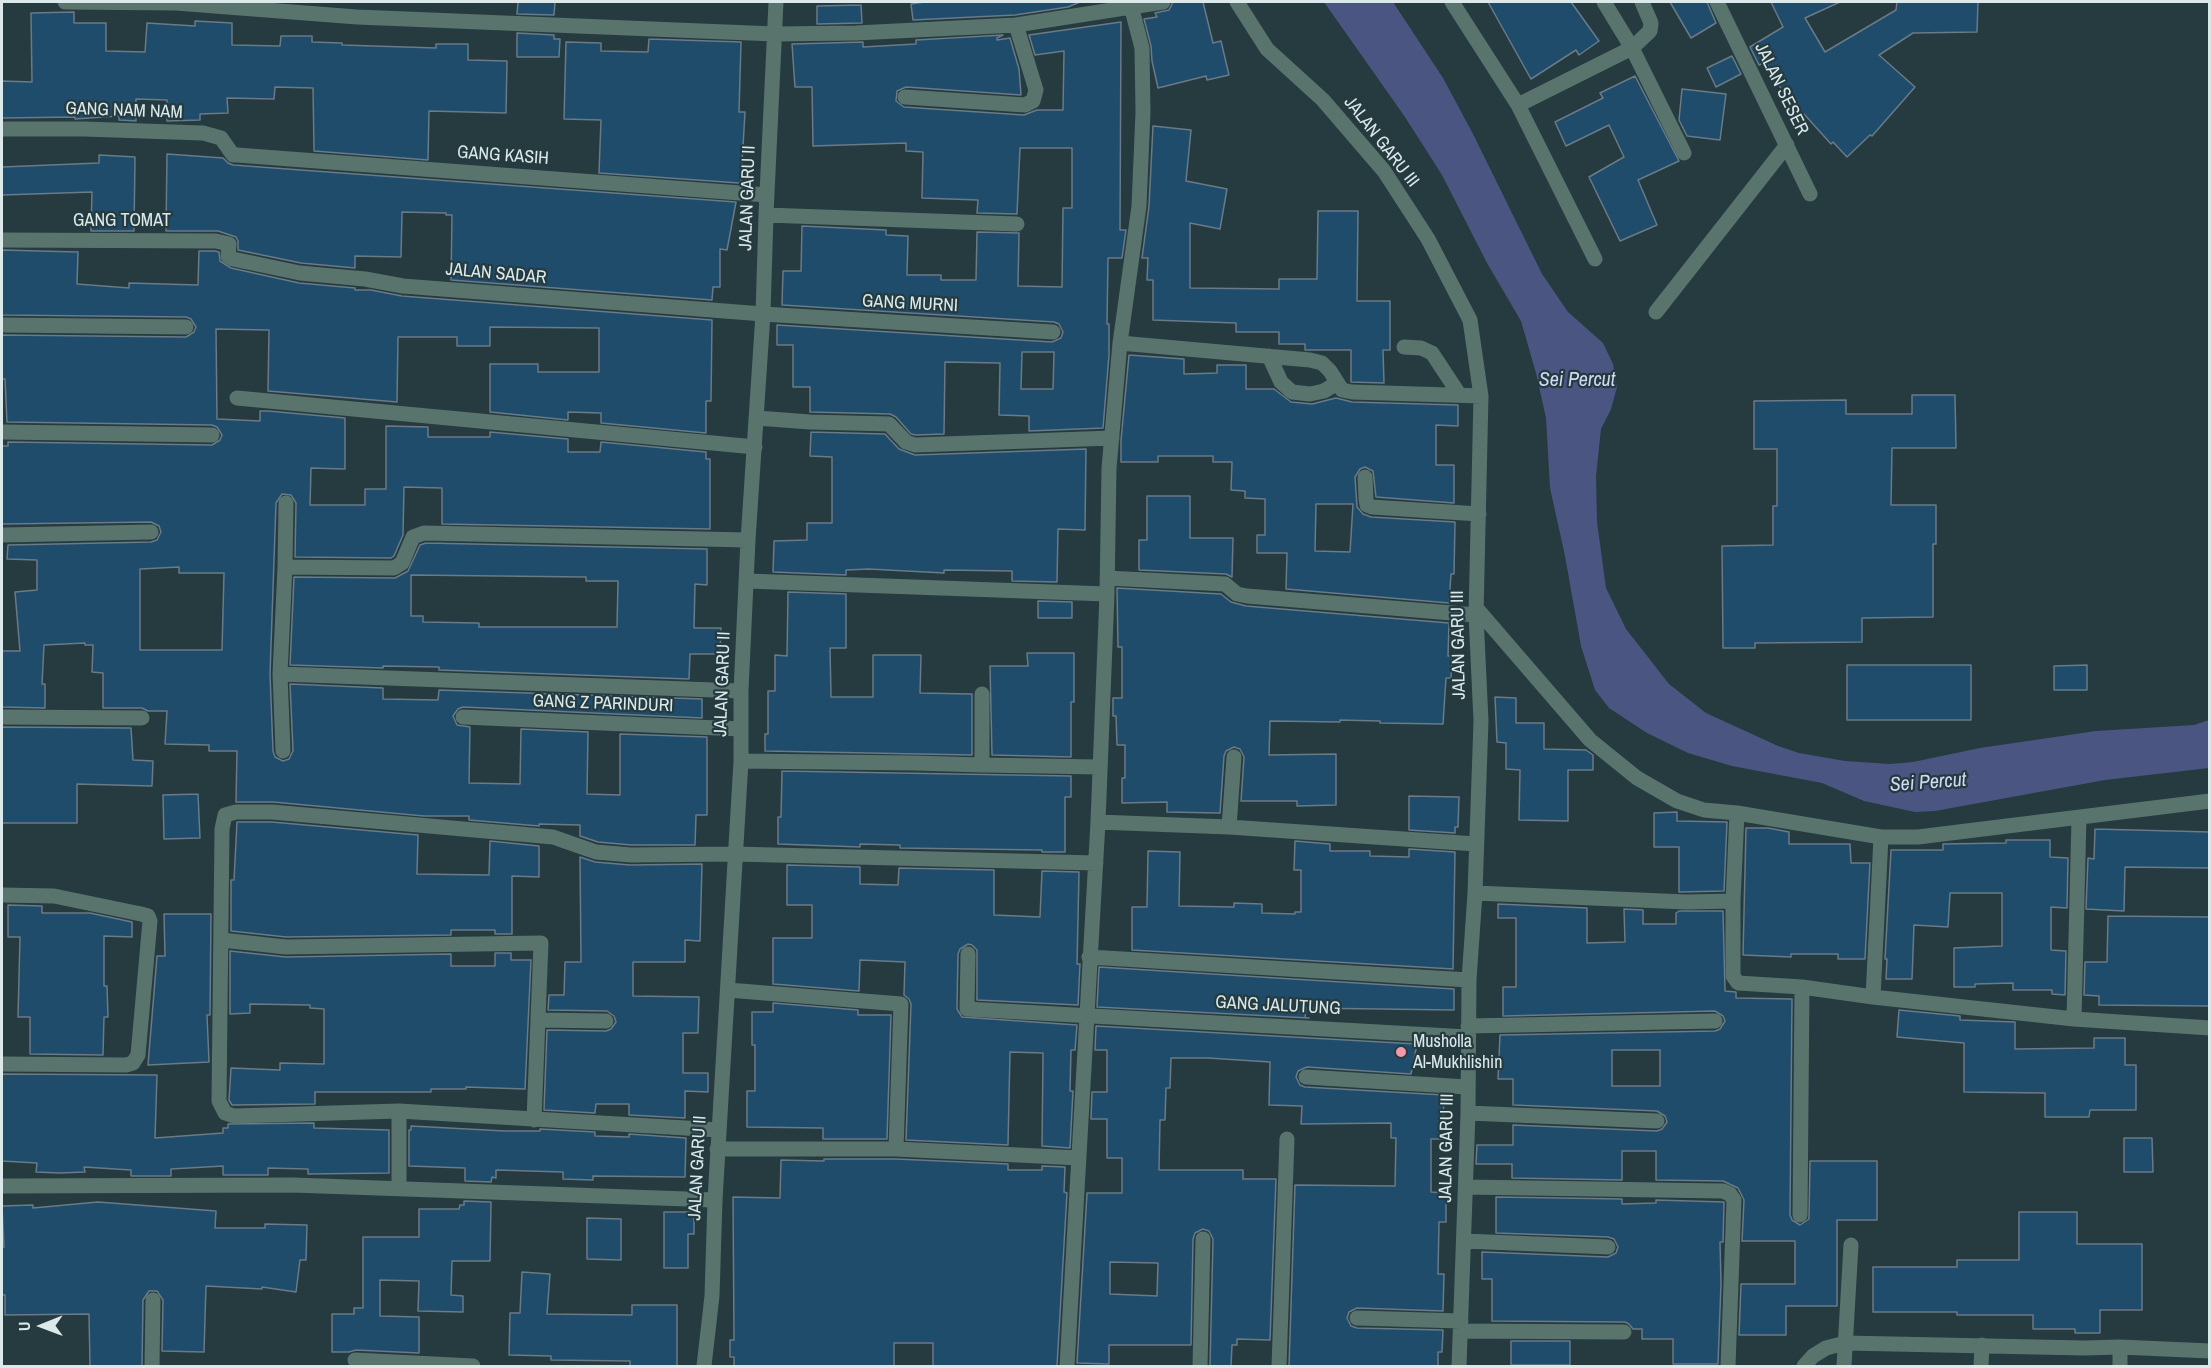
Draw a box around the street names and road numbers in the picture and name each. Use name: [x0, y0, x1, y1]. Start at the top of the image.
street label: JALAN SESER: [1749, 39, 1813, 139]
street label: JALAN GARU III: [1339, 92, 1423, 192]
street label: GANG NAM NAM: [65, 98, 183, 124]
street label: GANG KASIH: [456, 142, 550, 170]
street label: JALAN GARU II: [735, 145, 761, 251]
street label: GANG TOMAT: [73, 210, 171, 232]
street label: JALAN SADAR: [445, 259, 547, 289]
street label: GANG MURNI: [862, 291, 958, 317]
street label: JALAN GARU III: [1447, 590, 1471, 700]
street label: JALAN GARU II: [710, 631, 736, 737]
street label: GANG Z PARINDURI: [532, 691, 674, 717]
street label: GANG JALUTUNG: [1215, 992, 1341, 1020]
street label: JALAN GARU III: [1435, 1093, 1459, 1203]
street label: JALAN GARU II: [684, 1115, 712, 1221]

